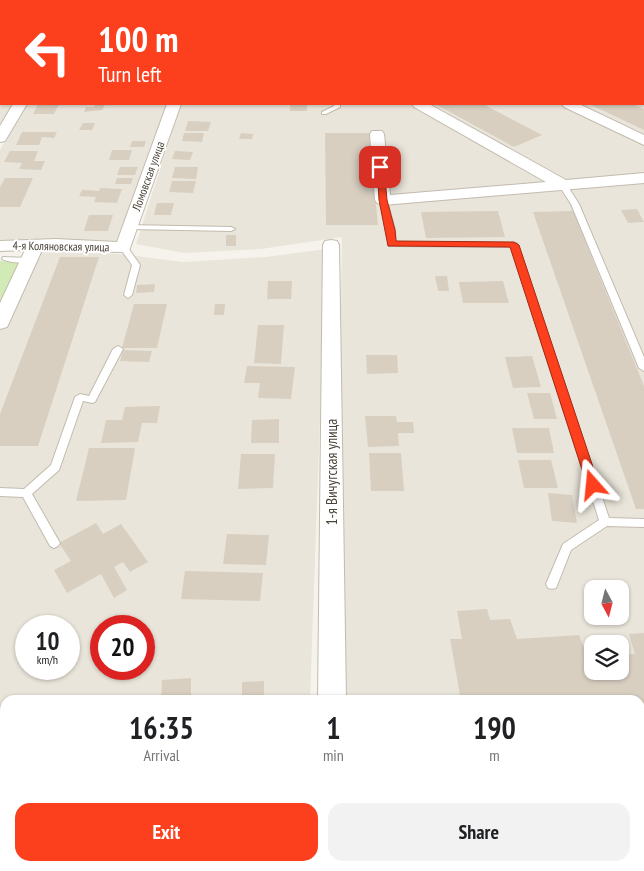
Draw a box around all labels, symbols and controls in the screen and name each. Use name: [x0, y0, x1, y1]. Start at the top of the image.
text: 100 m: [98, 16, 179, 62]
icon: left: [15, 20, 80, 85]
text: Turn left: [98, 60, 162, 88]
street label: Ломовская улица: [128, 139, 168, 214]
pin: [359, 146, 401, 188]
icon: arrive: [366, 153, 394, 181]
street label: 4-я Коляновская улица: [12, 238, 110, 254]
street label: 1-я Вичугская улица: [322, 419, 341, 525]
position arrow: [566, 458, 618, 510]
north arrow: [584, 580, 629, 625]
map controls: [584, 580, 629, 680]
speed limit sign: 20: [90, 615, 155, 680]
text: 10: [36, 625, 59, 657]
button: layers: [584, 635, 629, 680]
text: km/h: [37, 652, 58, 667]
text: 16:35: [129, 708, 194, 747]
text: 1: [326, 708, 341, 747]
text: 190: [473, 708, 516, 747]
text: Arrival: [143, 745, 180, 765]
text: min: [323, 745, 344, 765]
text: m: [489, 745, 500, 765]
button: Exit: [15, 803, 318, 861]
button: Share: [328, 803, 630, 861]

